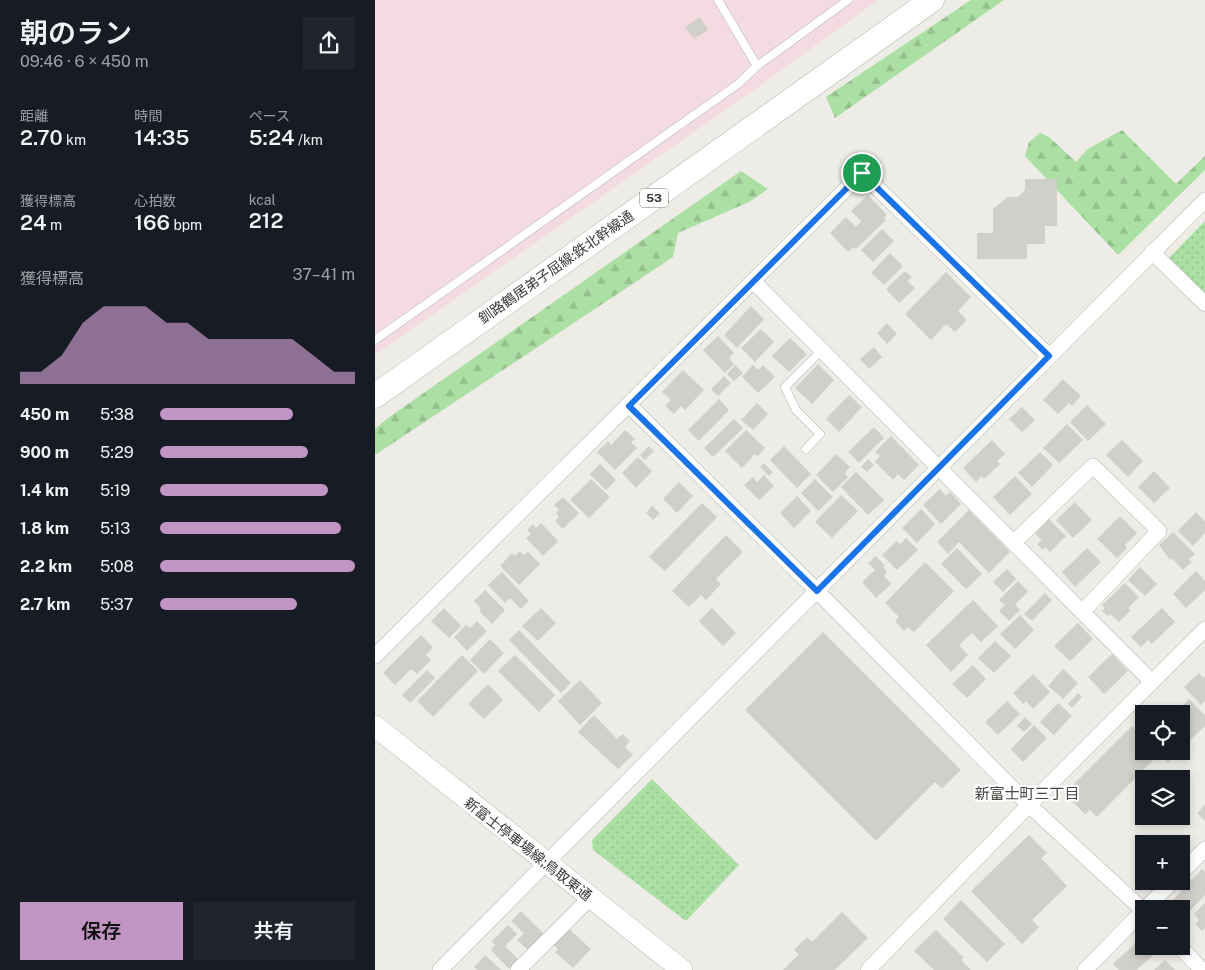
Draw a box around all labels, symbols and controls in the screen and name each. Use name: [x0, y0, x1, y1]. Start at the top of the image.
text: 朝のラン: [20, 16, 132, 49]
button: share: [303, 17, 355, 69]
text: 09:46 · 6 × 450 m: [20, 52, 149, 71]
text: 距離: [20, 108, 48, 124]
text: 時間: [134, 108, 162, 124]
text: ペース: [249, 108, 290, 124]
text: 2.70: [20, 125, 63, 150]
text: 14:35: [134, 125, 189, 150]
text: 5:24: [249, 125, 295, 150]
text: km: [63, 132, 86, 148]
text: /km: [295, 132, 323, 148]
pin: [841, 152, 883, 194]
icon: arrive: [848, 159, 876, 187]
road number: 53: [640, 188, 668, 208]
text: kcal: [249, 192, 276, 208]
text: 獲得標高: [20, 193, 76, 209]
text: 心拍数: [134, 193, 176, 209]
street label: 釧路鶴居弟子屈線:鉄北幹線通: [476, 207, 636, 327]
text: 212: [249, 208, 283, 233]
text: 24: [20, 210, 46, 235]
text: 166: [134, 210, 170, 235]
text: m: [46, 217, 62, 233]
text: bpm: [170, 217, 202, 233]
text: 37–41 m: [292, 265, 355, 284]
text: 獲得標高: [20, 269, 84, 288]
text: 450 m: [20, 405, 69, 424]
text: 5:38: [100, 405, 134, 424]
text: 900 m: [20, 443, 69, 462]
text: 5:29: [100, 443, 134, 462]
text: 1.4 km: [20, 481, 69, 500]
text: 5:19: [100, 481, 130, 500]
text: 1.8 km: [20, 519, 69, 538]
text: 5:13: [100, 519, 130, 538]
text: 2.2 km: [20, 557, 72, 576]
text: 5:08: [100, 557, 134, 576]
text: 2.7 km: [20, 595, 70, 614]
text: 5:37: [100, 595, 133, 614]
map controls: [1135, 705, 1190, 955]
button: locate: [1135, 705, 1190, 760]
button: layers: [1135, 770, 1190, 825]
district label: 新富士町三丁目: [974, 785, 1080, 802]
street label: 新富士停車場線;鳥取東通: [461, 794, 595, 904]
button: +: [1135, 835, 1190, 890]
button: −: [1135, 900, 1190, 955]
button: 保存: [20, 902, 183, 960]
button: 共有: [193, 902, 355, 960]

